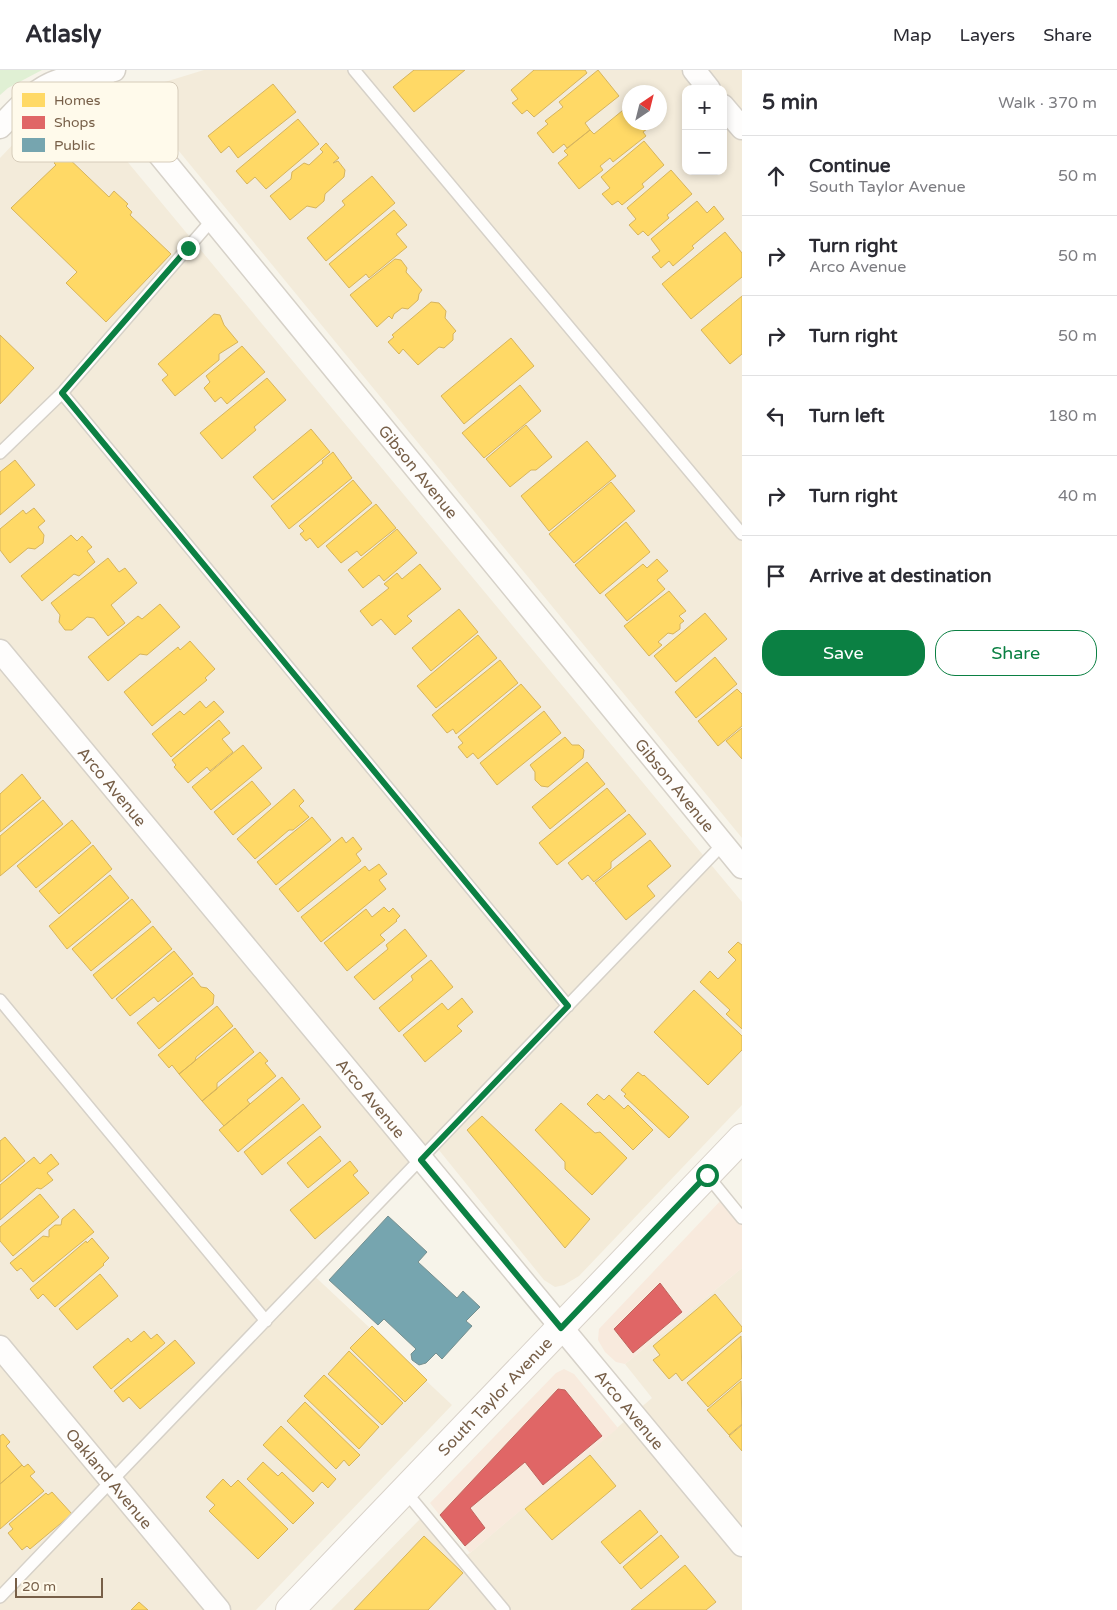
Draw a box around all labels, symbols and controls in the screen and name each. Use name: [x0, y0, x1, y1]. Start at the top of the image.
text: Atlasly: [25, 20, 101, 49]
text: Map: [893, 24, 932, 46]
text: Layers: [960, 24, 1015, 46]
text: Share: [1043, 24, 1092, 46]
legend: [12, 82, 178, 162]
north arrow: [622, 85, 667, 130]
map controls: [682, 85, 727, 175]
button: +: [682, 85, 727, 130]
text: 5 min: [762, 90, 818, 115]
text: Homes: [54, 92, 101, 109]
text: Walk · 370 m: [998, 93, 1097, 113]
text: Shops: [54, 114, 95, 131]
button: −: [682, 130, 727, 175]
text: Public: [54, 137, 95, 154]
text: Continue: [809, 155, 891, 177]
icon: ahead: [762, 162, 790, 190]
text: 50 m: [1058, 166, 1097, 186]
text: South Taylor Avenue: [809, 177, 966, 197]
text: Turn right: [809, 235, 897, 257]
route end: [177, 237, 200, 260]
icon: right: [762, 242, 790, 270]
text: 50 m: [1058, 246, 1097, 266]
text: Arco Avenue: [809, 257, 906, 277]
icon: right: [762, 322, 790, 350]
text: Turn right: [809, 325, 897, 347]
text: 50 m: [1058, 326, 1097, 346]
icon: left: [762, 402, 790, 430]
text: Turn left: [809, 405, 885, 427]
text: 180 m: [1048, 406, 1097, 426]
street label: Gibson Avenue: [374, 421, 462, 523]
icon: right: [762, 482, 790, 510]
text: Turn right: [809, 485, 897, 507]
text: 40 m: [1058, 486, 1097, 506]
icon: arrive: [762, 562, 790, 590]
text: Arrive at destination: [809, 565, 992, 587]
button: Save: [762, 630, 925, 676]
button: Share: [935, 630, 1097, 676]
street label: Gibson Avenue: [630, 735, 718, 836]
street label: Arco Avenue: [73, 743, 150, 831]
street label: Arco Avenue: [331, 1055, 409, 1143]
route start: [696, 1164, 719, 1187]
street label: South Taylor Avenue: [434, 1333, 557, 1460]
street label: Arco Avenue: [590, 1366, 668, 1454]
street label: Oakland Avenue: [61, 1425, 156, 1533]
scale bar: [15, 1575, 102, 1598]
text: 20 m: [22, 1578, 56, 1595]

